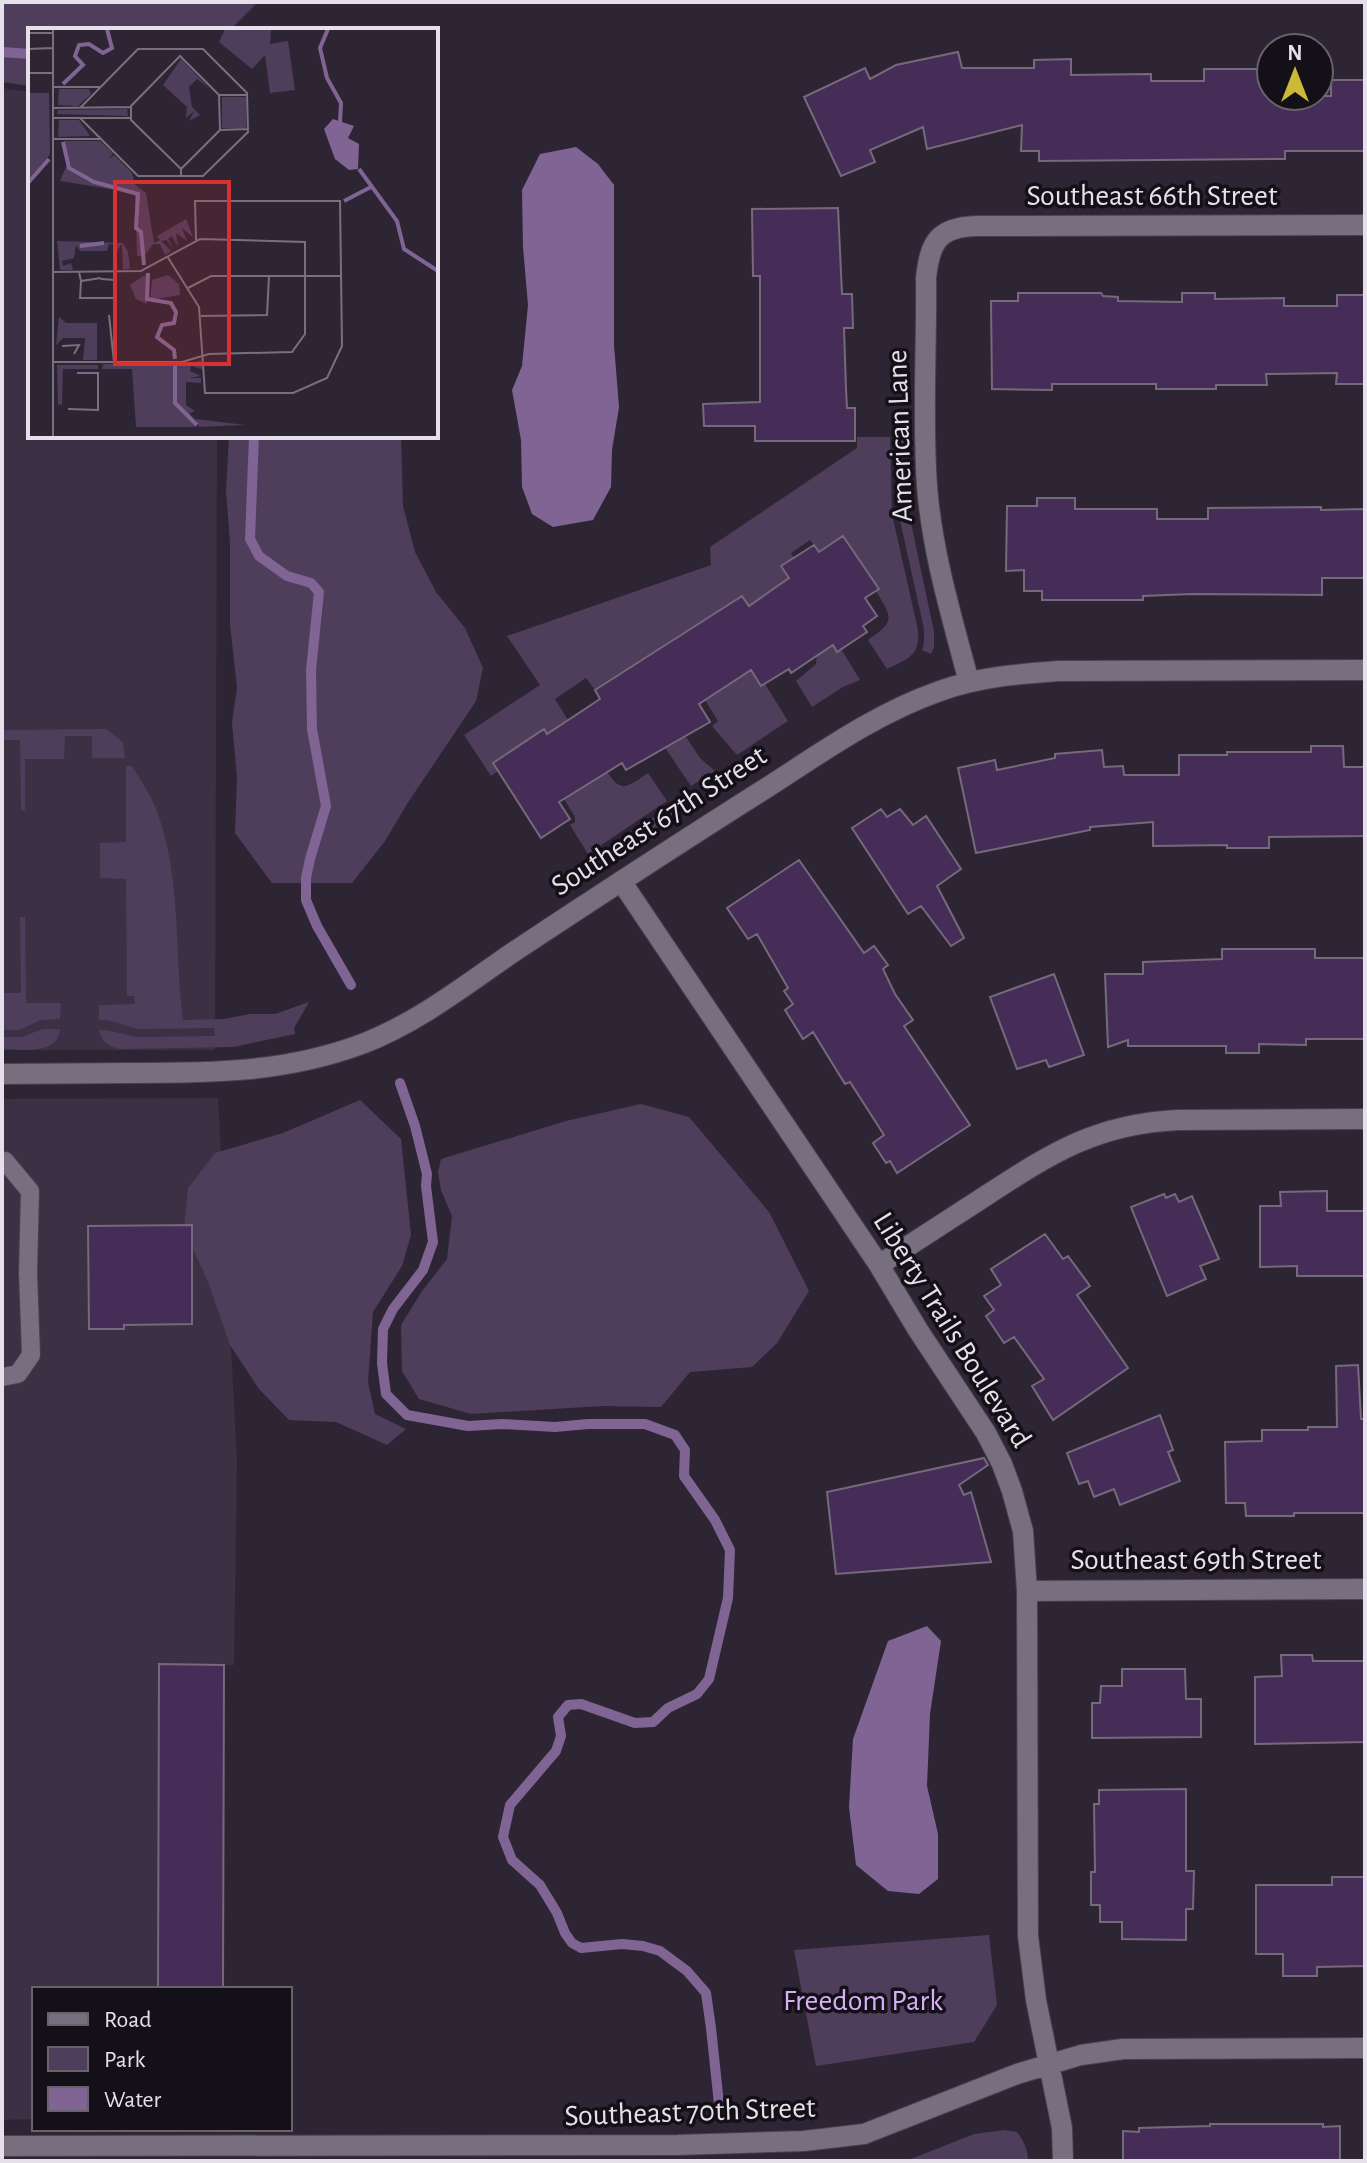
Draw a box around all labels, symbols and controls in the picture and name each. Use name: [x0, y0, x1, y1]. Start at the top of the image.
inset map: [28, 28, 438, 438]
north arrow: [1255, 32, 1335, 112]
text: N: [1287, 42, 1303, 64]
street label: Southeast 66th Street: [1026, 181, 1278, 211]
street label: American Lane: [882, 349, 918, 523]
street label: Southeast 67th Street: [546, 740, 772, 902]
street label: Liberty Trails Boulevard: [868, 1207, 1036, 1453]
street label: Southeast 69th Street: [1070, 1545, 1322, 1575]
park label: Freedom Park: [783, 1986, 943, 2016]
legend: [32, 1987, 292, 2131]
text: Road: [104, 2008, 152, 2032]
text: Park: [104, 2048, 145, 2072]
text: Water: [104, 2088, 162, 2112]
street label: Southeast 70th Street: [564, 2093, 816, 2131]

